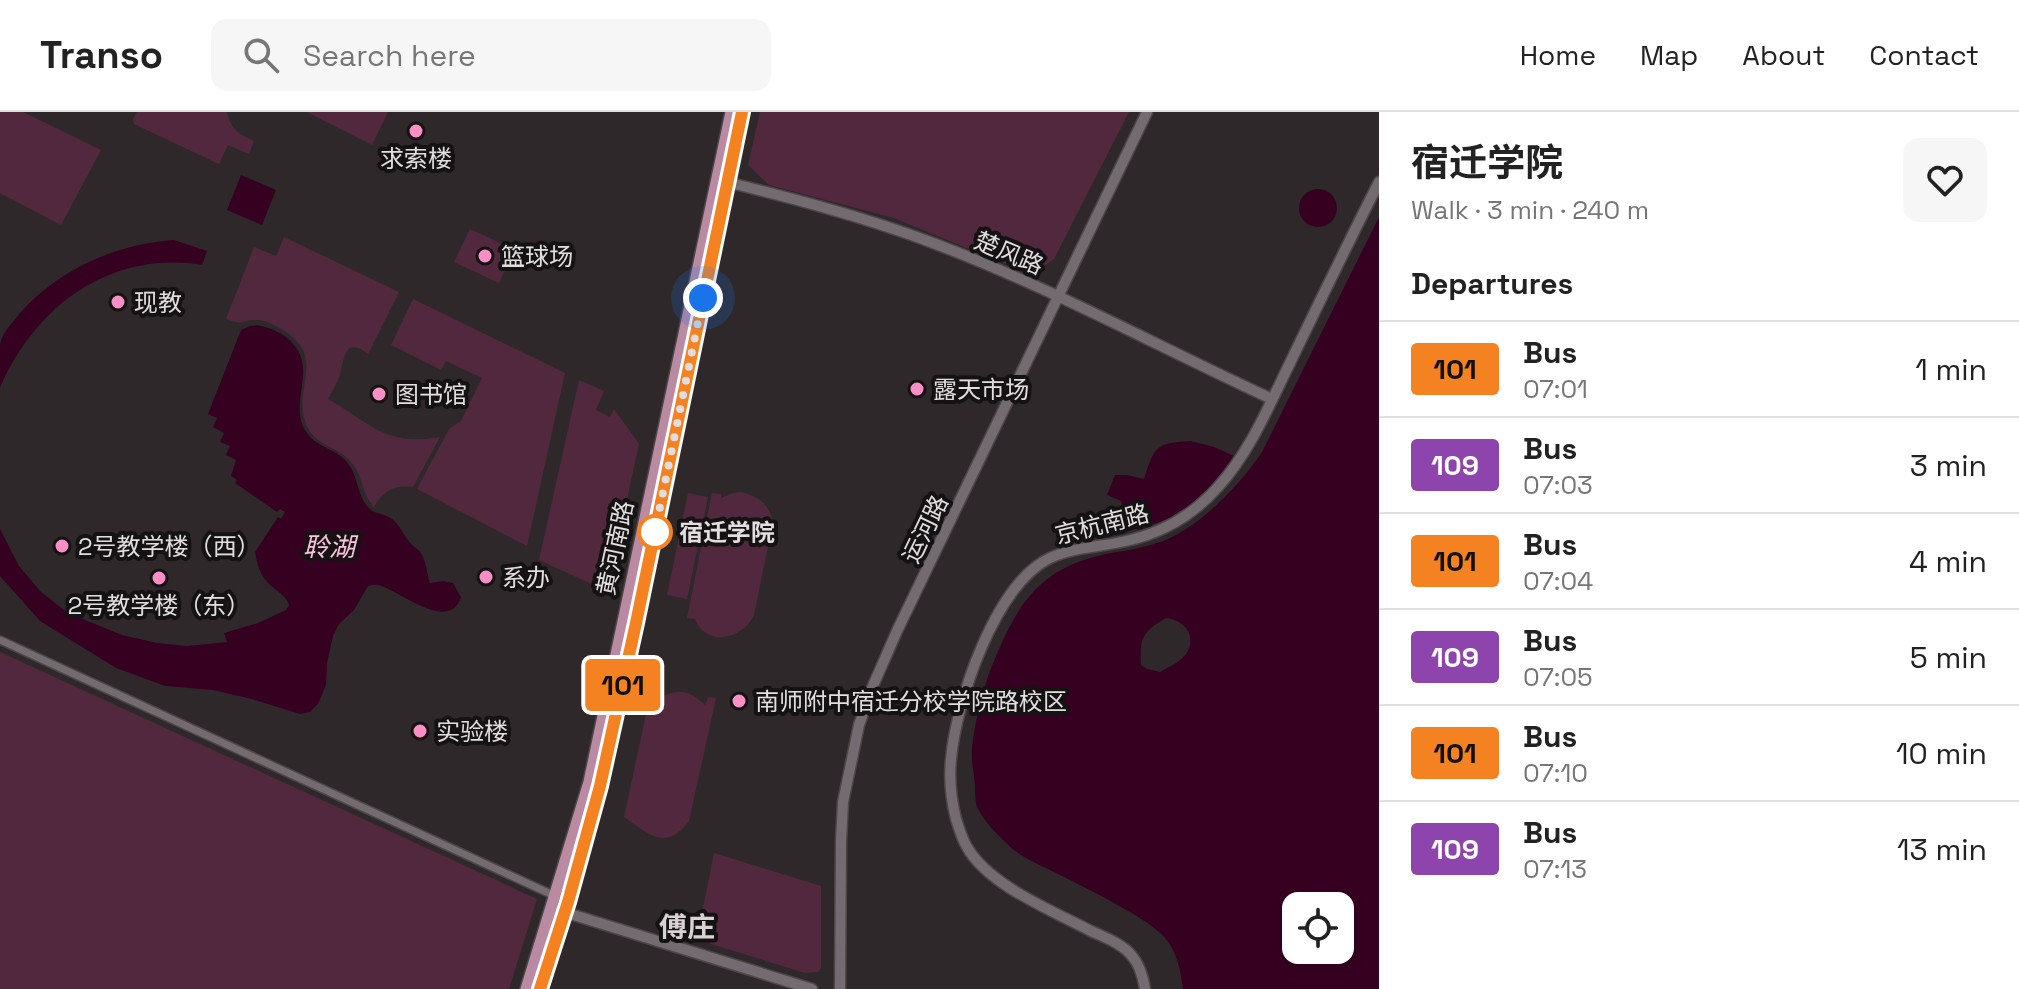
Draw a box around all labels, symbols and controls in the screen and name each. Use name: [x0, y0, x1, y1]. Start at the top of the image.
search box: [211, 19, 771, 91]
text: Transo: [40, 31, 163, 79]
icon: search: [239, 33, 283, 77]
text: Search here: [303, 36, 476, 75]
text: Home: [1520, 37, 1596, 73]
text: Map: [1640, 37, 1698, 73]
text: About: [1742, 37, 1825, 73]
text: Contact: [1869, 37, 1979, 73]
marker: 求索楼: [407, 122, 425, 140]
button: heart: [1903, 138, 1987, 222]
text: 宿迁学院: [1411, 139, 1563, 187]
place label: 求索楼: [380, 143, 452, 174]
text: Walk · 3 min · 240 m: [1411, 193, 1649, 227]
street label: 楚风路: [970, 225, 1048, 281]
place label: 篮球场: [501, 241, 573, 272]
marker: 篮球场: [476, 247, 494, 265]
text: Departures: [1411, 264, 1573, 303]
your location: [683, 278, 723, 318]
place label: 现教: [134, 287, 182, 318]
marker: 现教: [109, 293, 127, 311]
text: Bus: [1523, 333, 1577, 372]
text: 1 min: [1915, 350, 1987, 389]
text: 101: [1433, 351, 1477, 387]
text: 07:01: [1523, 372, 1588, 406]
place label: 露天市场: [933, 374, 1029, 405]
place label: 图书馆: [395, 379, 467, 410]
marker: 露天市场: [908, 380, 926, 398]
marker: 图书馆: [370, 385, 388, 403]
text: Bus: [1523, 429, 1577, 468]
text: 3 min: [1910, 446, 1987, 485]
text: 109: [1431, 447, 1479, 483]
text: 07:03: [1523, 468, 1593, 502]
street label: 运河路: [895, 490, 955, 568]
street label: 京杭南路: [1052, 497, 1152, 551]
street label: 黄河南路: [590, 498, 640, 598]
marker: 宿迁学院: [638, 515, 672, 549]
place label: 宿迁学院: [679, 517, 775, 548]
text: Bus: [1523, 525, 1577, 564]
water label: 聆湖: [303, 530, 359, 564]
place label: 2号教学楼（西）: [78, 531, 260, 562]
marker: 2号教学楼（西）: [53, 537, 71, 555]
text: 4 min: [1909, 542, 1987, 581]
text: 101: [1433, 543, 1477, 579]
place label: 系办: [502, 562, 550, 593]
text: 07:04: [1523, 564, 1593, 598]
marker: 系办: [477, 568, 495, 586]
marker: 2号教学楼（东）: [150, 569, 168, 587]
place label: 2号教学楼（东）: [68, 590, 250, 621]
text: Bus: [1523, 621, 1577, 660]
text: 5 min: [1910, 638, 1987, 677]
text: 109: [1431, 639, 1479, 675]
line badge: 101: [577, 659, 669, 711]
text: 07:05: [1523, 660, 1593, 694]
text: 101: [601, 667, 645, 703]
place label: 南师附中宿迁分校学院路校区: [755, 686, 1067, 717]
marker: 南师附中宿迁分校学院路校区: [730, 692, 748, 710]
place label: 实验楼: [436, 716, 508, 747]
text: Bus: [1523, 717, 1577, 756]
marker: 实验楼: [411, 722, 429, 740]
text: 10 min: [1896, 734, 1987, 773]
text: 101: [1433, 735, 1477, 771]
text: 07:10: [1523, 756, 1588, 790]
text: Bus: [1523, 813, 1577, 852]
text: 13 min: [1897, 830, 1987, 869]
text: 109: [1431, 831, 1479, 867]
text: 07:13: [1523, 852, 1587, 886]
map controls: [1282, 892, 1354, 964]
button: locate: [1282, 892, 1354, 964]
district label: 傅庄: [659, 909, 715, 945]

